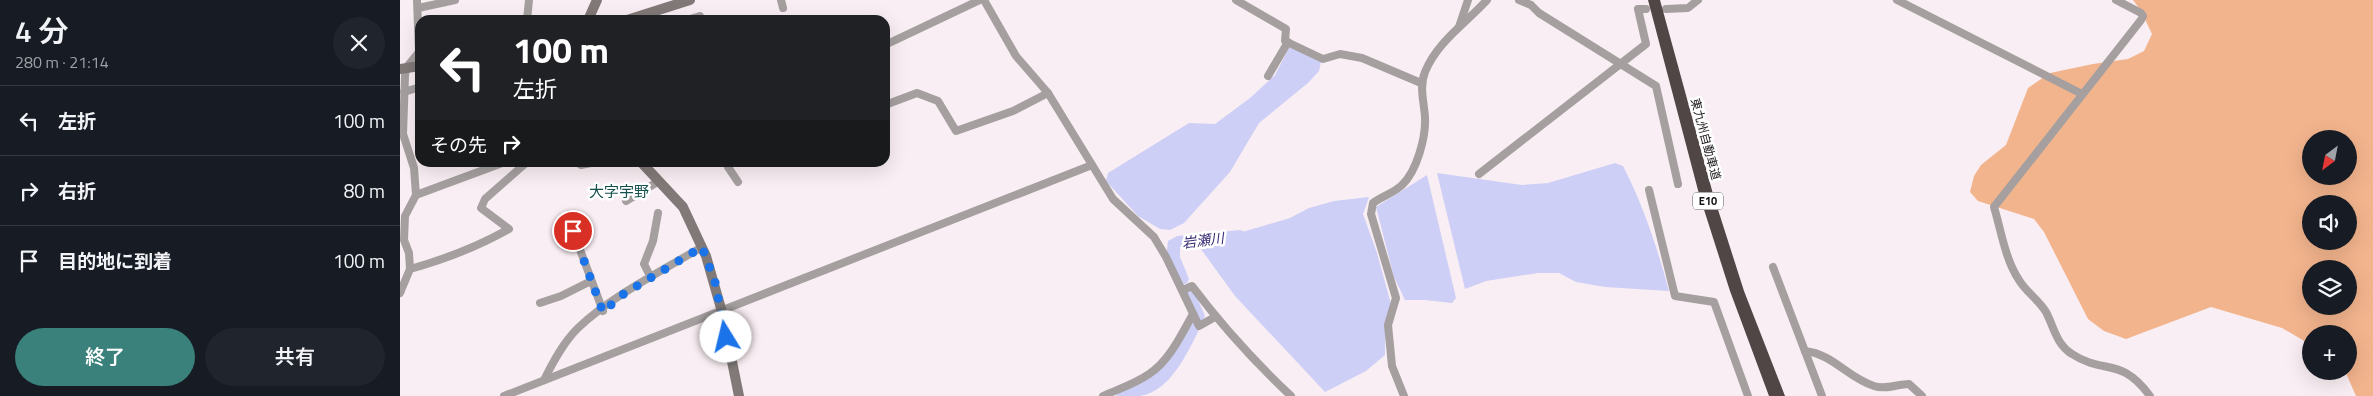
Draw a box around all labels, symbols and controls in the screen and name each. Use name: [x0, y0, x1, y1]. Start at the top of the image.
text: 4 分: [15, 8, 68, 54]
button: close: [333, 17, 385, 69]
text: 100 m: [513, 23, 609, 77]
icon: left: [430, 35, 495, 100]
text: 280 m · 21:14: [15, 50, 109, 74]
text: 左折: [513, 72, 557, 106]
street label: 東九州自動車道: [1686, 96, 1726, 182]
text: 左折: [58, 106, 96, 135]
text: 100 m: [333, 106, 385, 135]
icon: left: [15, 107, 43, 135]
text: その先: [430, 130, 487, 159]
icon: right: [497, 130, 525, 158]
north arrow: [2302, 130, 2358, 185]
map controls: [2302, 130, 2357, 380]
text: 右折: [58, 176, 96, 205]
text: 80 m: [344, 176, 385, 205]
icon: right: [15, 177, 43, 205]
district label: 大字宇野: [589, 180, 649, 203]
road number: E10: [1693, 192, 1723, 210]
button: sound: [2302, 195, 2357, 250]
pin: [552, 210, 594, 252]
icon: arrive: [559, 217, 587, 245]
water label: 岩瀬川: [1181, 227, 1227, 253]
text: 目的地に到着: [58, 246, 172, 275]
text: 100 m: [333, 246, 385, 275]
icon: arrive: [15, 247, 43, 275]
button: layers: [2302, 260, 2357, 315]
position arrow: [699, 310, 751, 362]
button: +: [2302, 325, 2357, 380]
button: 終了: [15, 328, 195, 386]
button: 共有: [205, 328, 385, 386]

